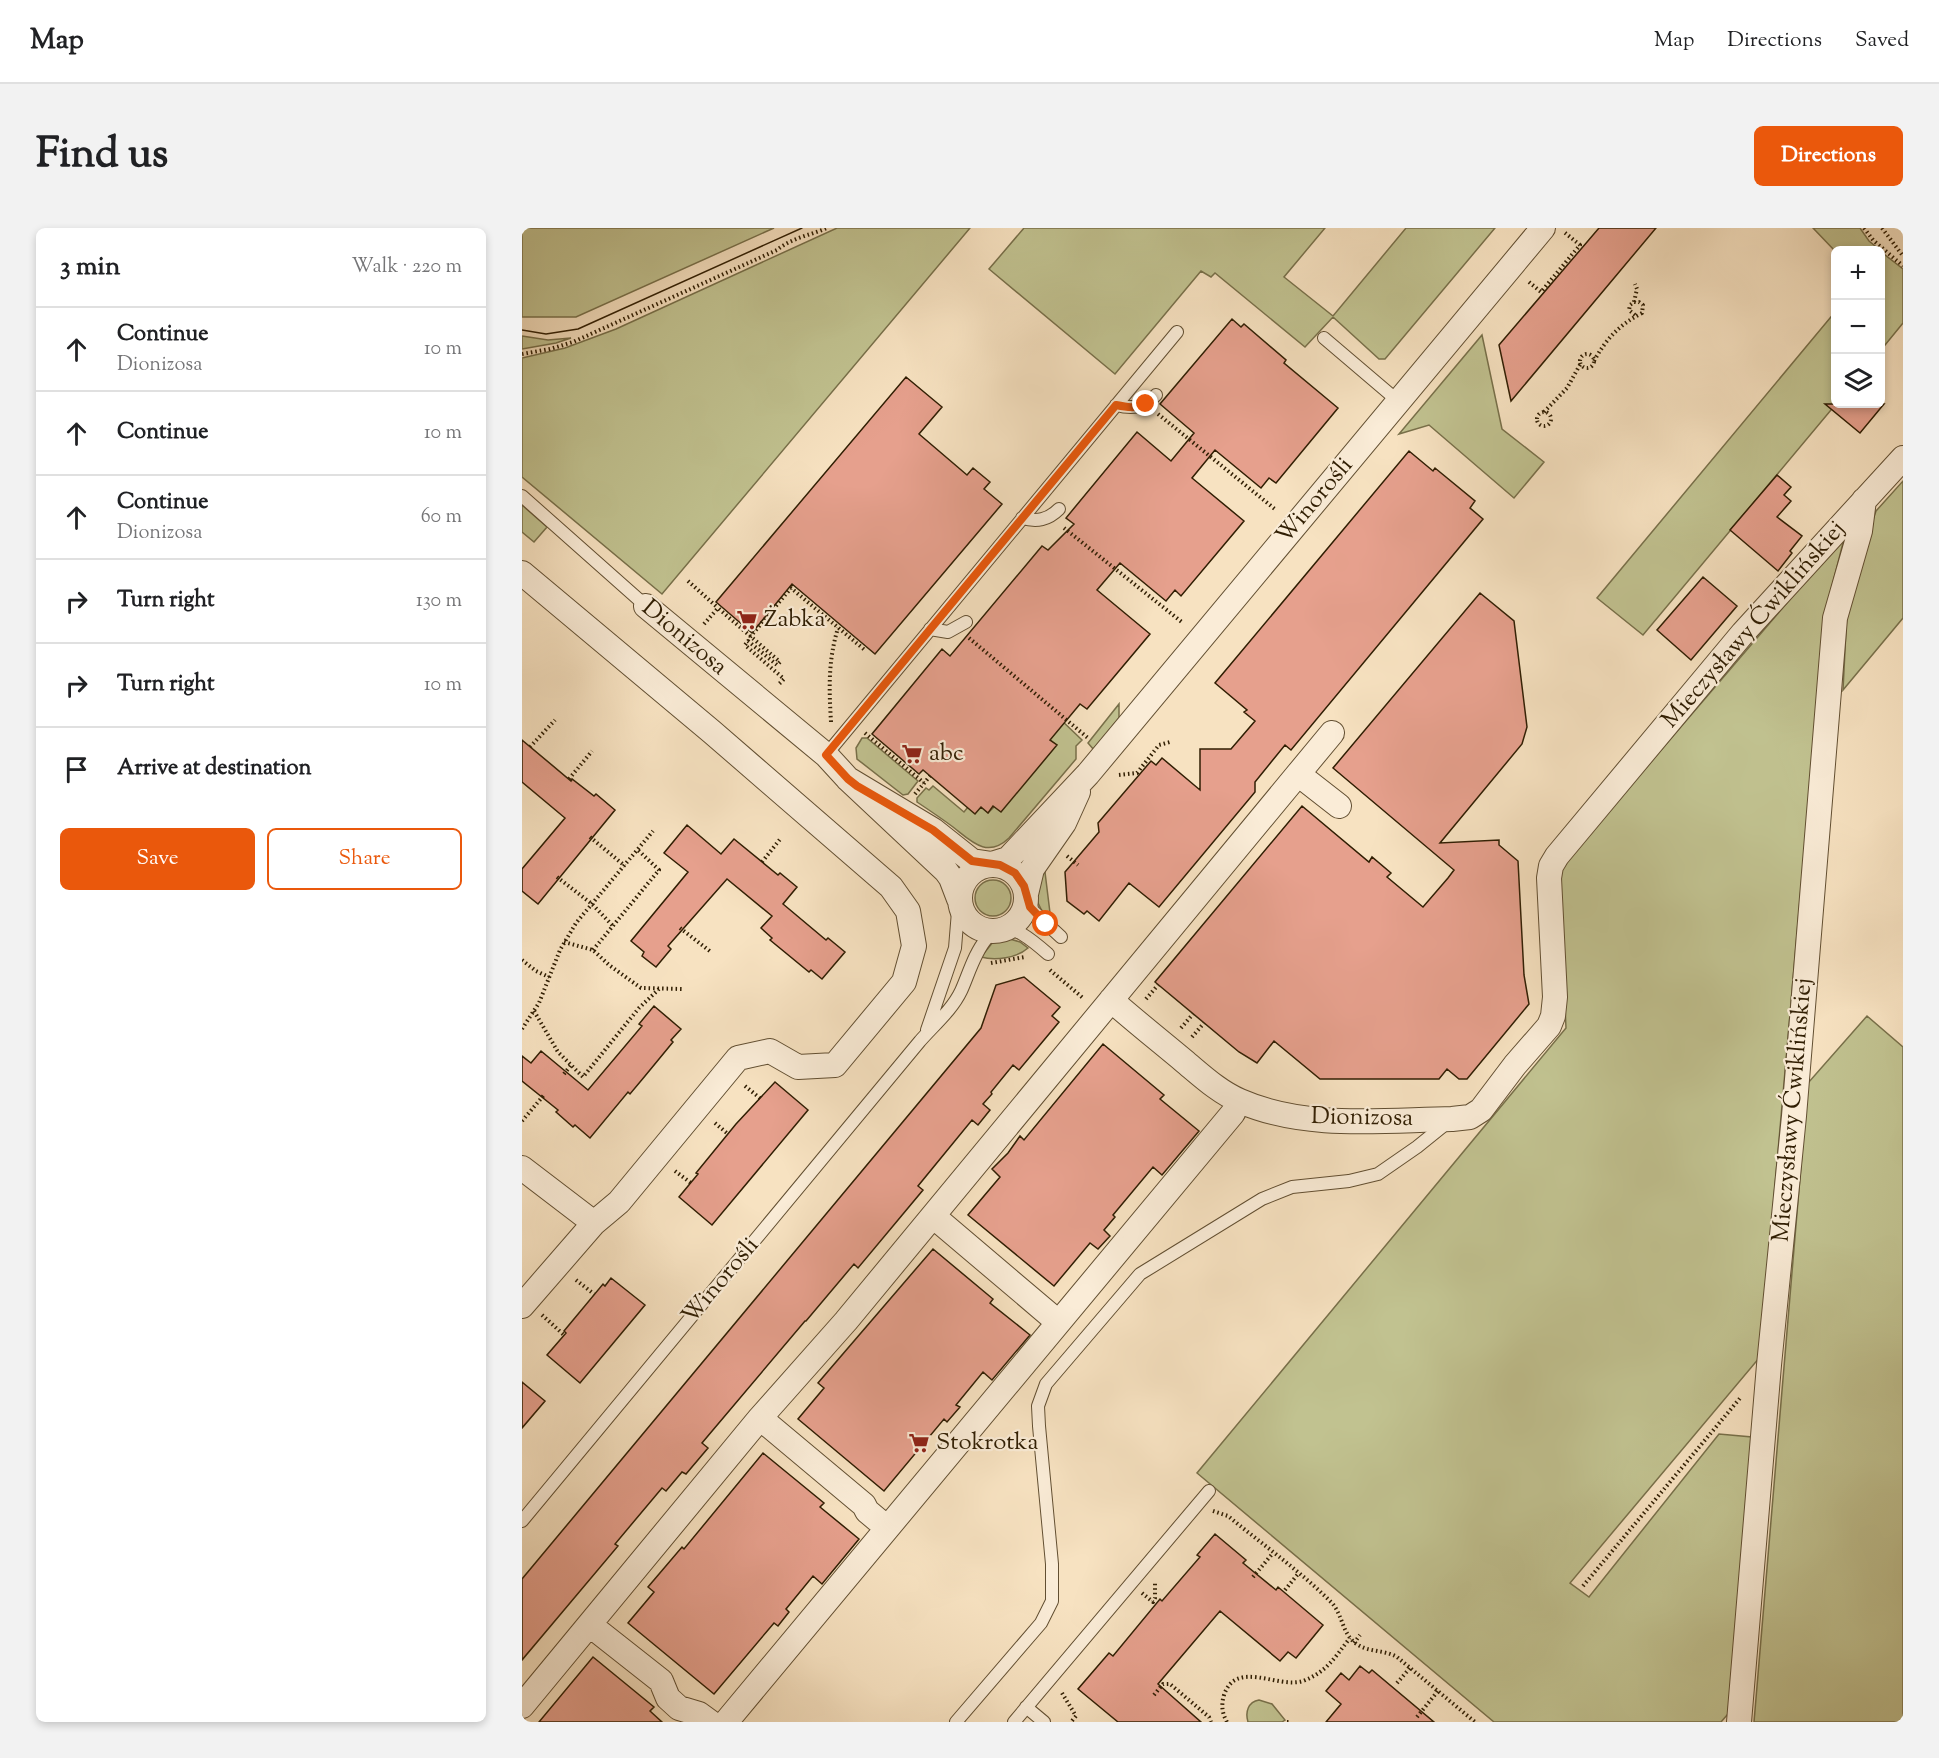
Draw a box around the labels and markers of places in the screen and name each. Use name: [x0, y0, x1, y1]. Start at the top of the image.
place label: Żabka: [764, 603, 826, 637]
supermarket icon: Żabka: [735, 608, 759, 632]
place label: abc: [929, 737, 964, 771]
supermarket icon: abc: [900, 742, 924, 766]
place label: Stokrotka: [936, 1426, 1039, 1460]
supermarket icon: Stokrotka: [907, 1431, 931, 1455]

